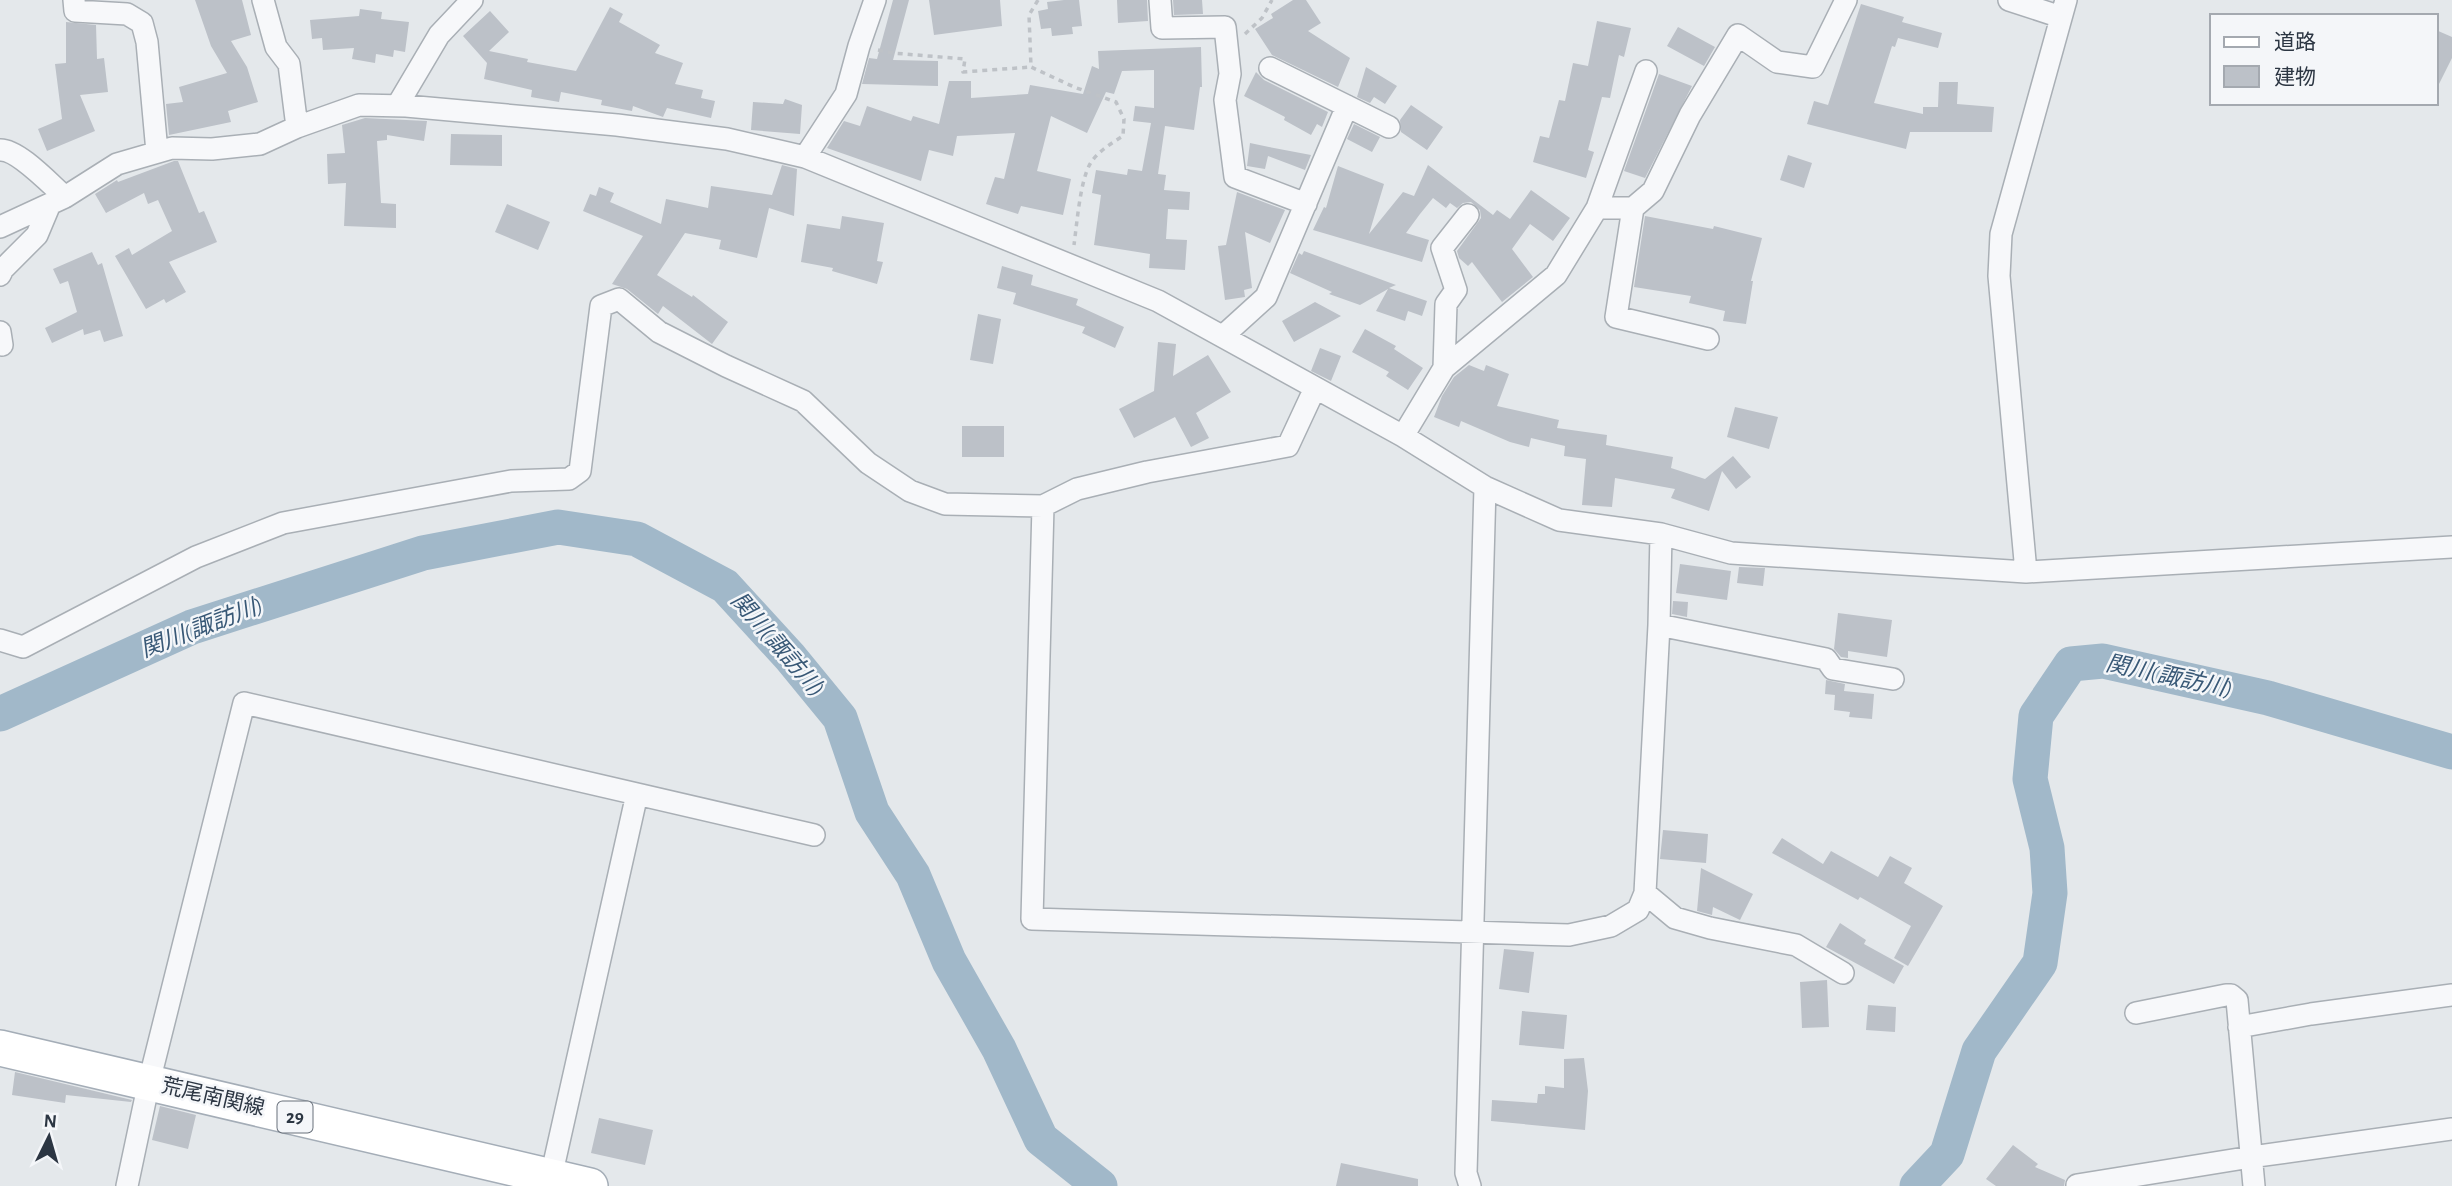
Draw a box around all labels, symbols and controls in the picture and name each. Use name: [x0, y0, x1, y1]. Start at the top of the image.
legend: [2210, 14, 2438, 105]
text: 道路: [2274, 31, 2316, 53]
text: 建物: [2274, 66, 2316, 88]
water label: 関川(諏訪川): [726, 588, 829, 701]
water label: 関川(諏訪川): [137, 592, 266, 662]
water label: 関川(諏訪川): [2104, 650, 2235, 702]
street label: 荒尾南関線: [159, 1074, 267, 1119]
north arrow: [14, 1102, 84, 1172]
road number: 29: [278, 1102, 312, 1133]
text: N: [43, 1112, 58, 1132]

